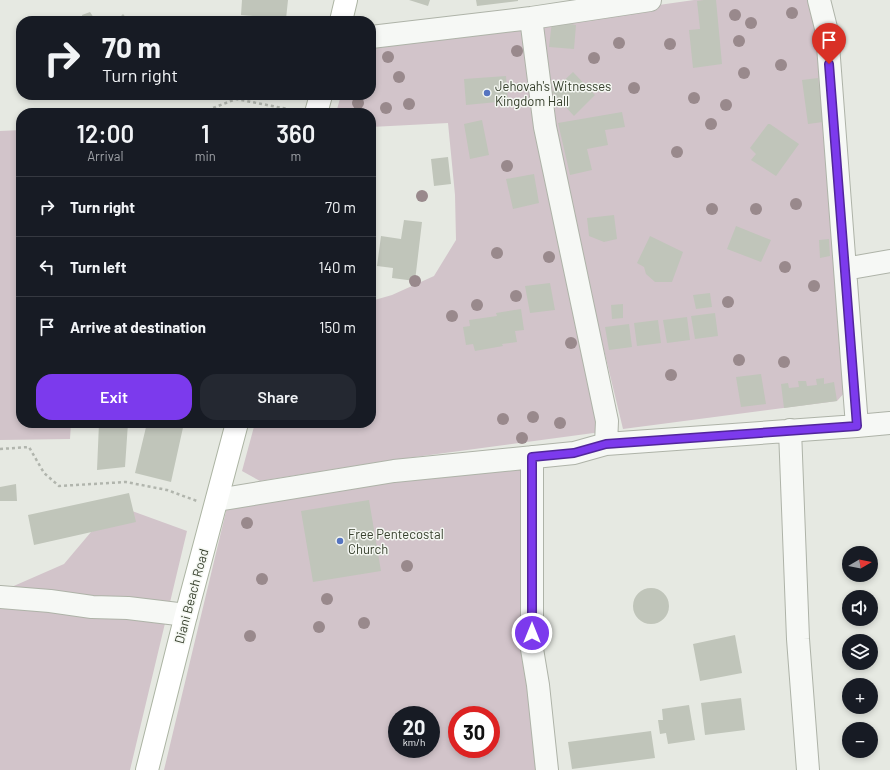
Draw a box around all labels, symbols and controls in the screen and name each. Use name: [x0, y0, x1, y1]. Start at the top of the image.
pin: [812, 23, 846, 64]
icon: arrive: [818, 29, 840, 51]
text: 70 m: [102, 30, 161, 64]
icon: right: [36, 32, 88, 84]
text: Turn right: [102, 64, 178, 86]
place label: Jehovah's Witnesses Kingdom Hall: [495, 78, 611, 109]
marker: Jehovah's Witnesses Kingdom Hall: [482, 88, 492, 98]
text: 12:00: [77, 119, 134, 148]
text: 1: [201, 119, 209, 148]
text: 360: [276, 119, 315, 148]
text: Arrival: [87, 148, 123, 164]
text: min: [195, 148, 216, 164]
text: m: [290, 148, 301, 164]
icon: right: [36, 196, 58, 218]
text: Turn right: [70, 198, 135, 216]
text: 70 m: [325, 198, 356, 216]
icon: left: [36, 256, 58, 278]
text: Turn left: [70, 258, 126, 276]
text: 140 m: [319, 258, 356, 276]
icon: arrive: [36, 316, 58, 338]
text: Arrive at destination: [70, 318, 206, 336]
text: 150 m: [319, 318, 356, 336]
button: Exit: [36, 374, 192, 420]
button: Share: [200, 374, 356, 420]
place label: Free Pentecostal Church: [348, 526, 444, 557]
marker: Free Pentecostal Church: [335, 536, 345, 546]
north arrow: [842, 546, 878, 582]
map controls: [842, 546, 878, 758]
street label: Diani Beach Road: [171, 547, 211, 645]
button: sound: [842, 590, 878, 626]
position arrow: [511, 612, 553, 654]
button: layers: [842, 634, 878, 670]
button: +: [842, 678, 878, 714]
speed limit sign: 30: [448, 706, 500, 758]
text: 20: [403, 715, 425, 739]
button: −: [842, 722, 878, 758]
text: km/h: [403, 736, 425, 748]

